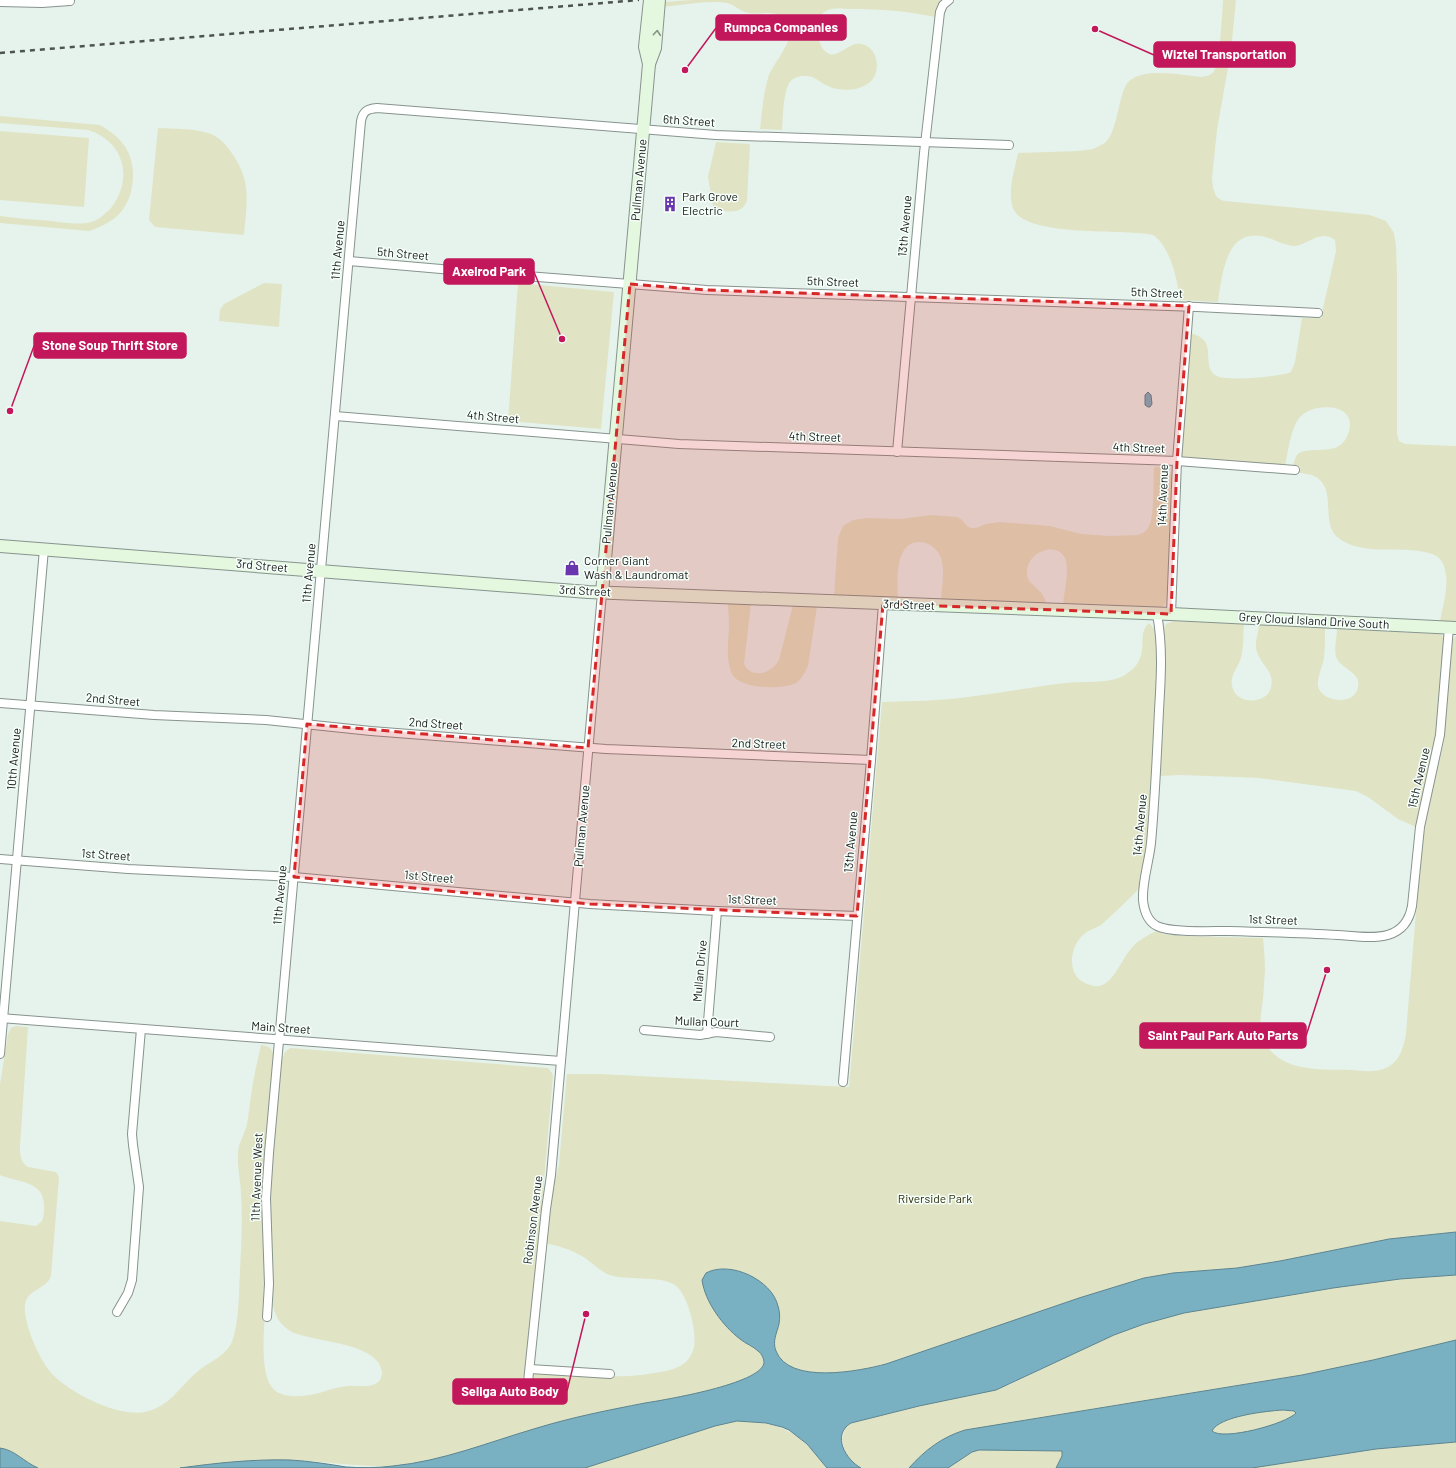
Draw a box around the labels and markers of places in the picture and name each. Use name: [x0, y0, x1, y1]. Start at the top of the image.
callout: Rumpca Companies: [716, 15, 846, 40]
callout: Wiztel Transportation: [1154, 42, 1295, 67]
place label: Park Grove Electric: [682, 189, 738, 217]
building icon: Park Grove Electric: [661, 195, 679, 213]
callout: Axelrod Park: [444, 259, 534, 284]
callout: Stone Soup Thrift Store: [34, 333, 186, 358]
place label: Corner Giant Wash & Laundromat: [584, 553, 689, 581]
shop icon: Corner Giant Wash & Laundromat: [563, 559, 581, 577]
callout: Saint Paul Park Auto Parts: [1140, 1023, 1306, 1048]
callout: Seliga Auto Body: [453, 1379, 567, 1404]

